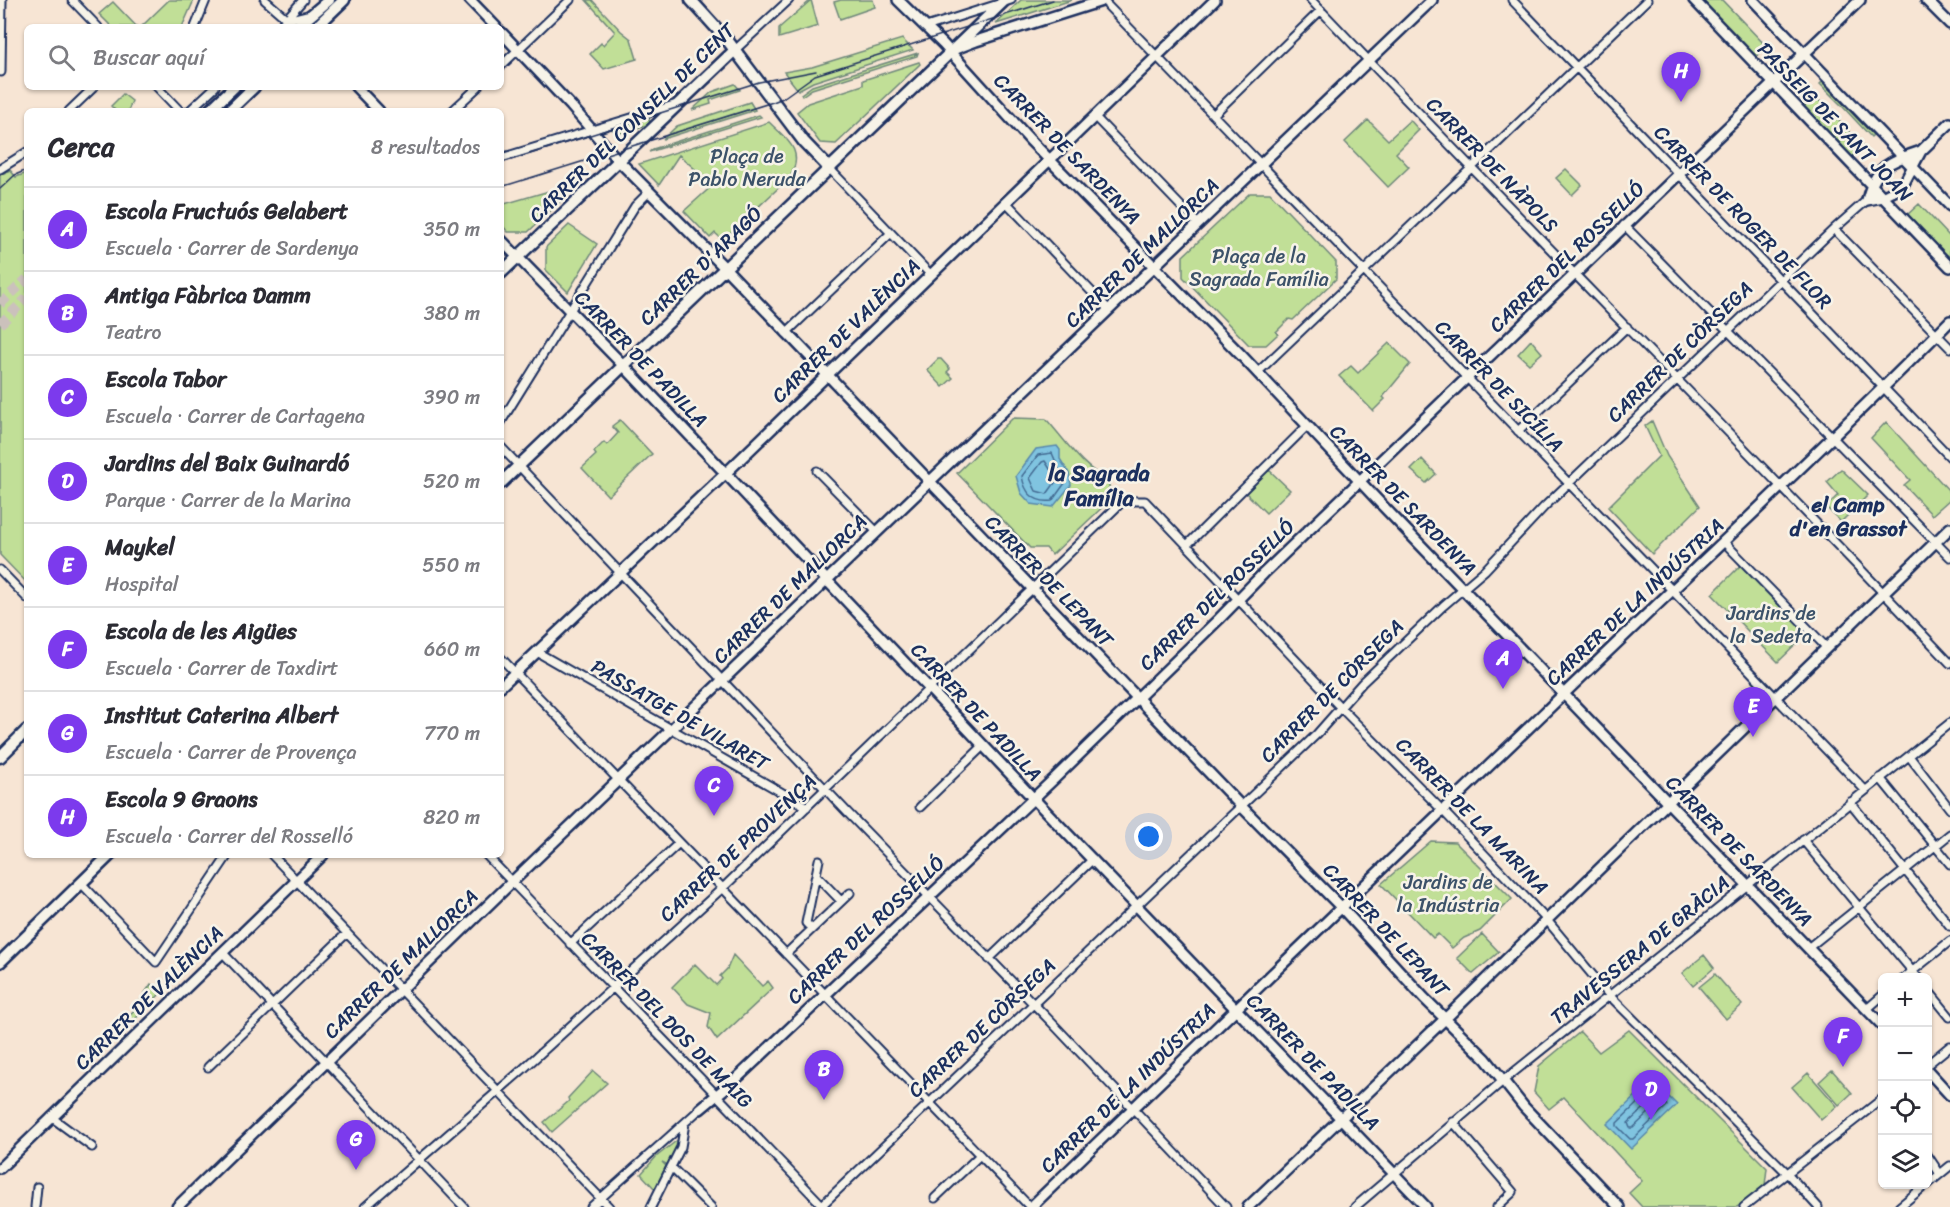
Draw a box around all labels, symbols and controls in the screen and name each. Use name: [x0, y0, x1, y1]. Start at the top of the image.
street label: CARRER DEL CONSELL DE CENT: [520, 14, 744, 232]
search box: [24, 24, 504, 90]
street label: PASSEIG DE SANT JOAN: [1749, 33, 1922, 211]
text: Buscar aquí: [93, 38, 205, 77]
icon: search: [45, 41, 78, 74]
pin: H: [1662, 52, 1700, 102]
street label: CARRER DE SARDENYA: [985, 65, 1149, 233]
street label: CARRER DE NÀPOLS: [1417, 89, 1567, 242]
street label: CARRER DE ROGER DE FLOR: [1645, 117, 1841, 317]
text: Cerca: [48, 124, 114, 170]
text: 8 resultados: [371, 130, 480, 165]
park label: Plaça de Pablo Neruda: [688, 139, 807, 197]
street label: CARRER DE MALLORCA: [1056, 169, 1228, 337]
street label: CARRER DEL ROSSELLÓ: [1481, 173, 1653, 341]
text: Escola Fructuós Gelabert: [105, 192, 348, 231]
street label: CARRER D'ARAGÓ: [631, 197, 771, 335]
text: A: [61, 212, 74, 247]
text: 350 m: [424, 212, 480, 247]
text: Escuela · Carrer de Sardenya: [105, 231, 359, 266]
park label: Plaça de la Sagrada Família: [1189, 239, 1329, 297]
street label: CARRER DE VALÈNCIA: [763, 250, 929, 412]
street label: CARRER DE CÒRSEGA: [1599, 273, 1761, 431]
text: Antiga Fàbrica Damm: [105, 276, 311, 315]
street label: CARRER DE PADILLA: [566, 282, 716, 436]
text: B: [61, 296, 74, 331]
text: 380 m: [424, 296, 480, 331]
street label: CARRER DE SICÍLIA: [1426, 311, 1572, 461]
text: Teatro: [105, 315, 161, 350]
text: Escola Tabor: [105, 360, 226, 399]
text: C: [61, 380, 74, 415]
text: 390 m: [424, 380, 480, 415]
text: Escuela · Carrer de Cartagena: [105, 399, 365, 434]
street label: CARRER DE SARDENYA: [1321, 416, 1485, 584]
text: Jardins del Baix Guinardó: [105, 444, 349, 483]
district label: la Sagrada Família: [1047, 454, 1150, 518]
text: D: [62, 464, 73, 499]
text: 520 m: [423, 464, 480, 499]
text: Parque · Carrer de la Marina: [105, 483, 351, 518]
district label: el Camp d'en Grassot: [1790, 486, 1908, 548]
street label: CARRER DE MALLORCA: [704, 505, 876, 673]
street label: CARRER DE LEPANT: [976, 506, 1123, 657]
street label: CARRER DE LA INDÚSTRIA: [1537, 509, 1733, 695]
street label: CARRER DEL ROSSELLÓ: [1131, 511, 1303, 679]
text: Maykel: [105, 528, 175, 567]
text: E: [62, 548, 73, 583]
text: 550 m: [422, 548, 480, 583]
text: Hospital: [105, 567, 178, 602]
park label: Jardins de la Sedeta: [1725, 596, 1816, 654]
street label: CARRER DE CÒRSEGA: [1252, 611, 1412, 771]
text: Escola de les Aigües: [105, 612, 297, 651]
text: F: [62, 632, 73, 667]
text: 660 m: [424, 632, 480, 667]
street label: CARRER DE PADILLA: [902, 634, 1050, 790]
pin: A: [1484, 640, 1522, 689]
street label: PASSATGE DE VILARET: [584, 650, 777, 781]
text: Escuela · Carrer de Taxdirt: [105, 651, 338, 686]
pin: E: [1734, 688, 1772, 737]
text: Institut Caterina Albert: [105, 696, 338, 735]
text: G: [61, 716, 74, 751]
text: 770 m: [424, 716, 480, 751]
street label: CARRER DE LA MARINA: [1387, 729, 1557, 903]
text: Escuela · Carrer de Provença: [105, 735, 357, 770]
pin: C: [694, 766, 734, 816]
street label: CARRER DE SARDENYA: [1657, 767, 1821, 935]
street label: CARRER DE PROVENÇA: [655, 769, 821, 927]
text: Escola 9 Graons: [105, 780, 258, 819]
text: H: [60, 800, 75, 835]
text: 820 m: [423, 800, 480, 835]
text: Escuela · Carrer del Rosselló: [105, 819, 353, 854]
your location: [1134, 822, 1163, 851]
street label: CARRER DEL ROSSELLÓ: [779, 847, 953, 1013]
street label: CARRER DE LEPANT: [1314, 854, 1459, 1006]
park label: Jardins de la Indústria: [1397, 865, 1500, 923]
street label: TRAVESSERA DE GRÀCIA: [1542, 866, 1738, 1034]
street label: CARRER DE MALLORCA: [315, 880, 487, 1048]
street label: CARRER DE VALÈNCIA: [66, 917, 232, 1079]
street label: CARRER DEL DOS DE MAIG: [572, 923, 762, 1117]
street label: CARRER DE CÒRSEGA: [900, 950, 1064, 1106]
map controls: [1878, 973, 1932, 1189]
button: +: [1878, 973, 1932, 1027]
street label: CARRER DE PADILLA: [1238, 985, 1388, 1139]
street label: CARRER DE LA INDÚSTRIA: [1032, 994, 1224, 1182]
pin: F: [1824, 1018, 1862, 1067]
button: −: [1878, 1027, 1932, 1081]
pin: B: [804, 1050, 844, 1100]
pin: D: [1632, 1070, 1670, 1120]
button: locate: [1878, 1081, 1932, 1135]
pin: G: [336, 1120, 376, 1170]
button: layers: [1878, 1135, 1932, 1189]

